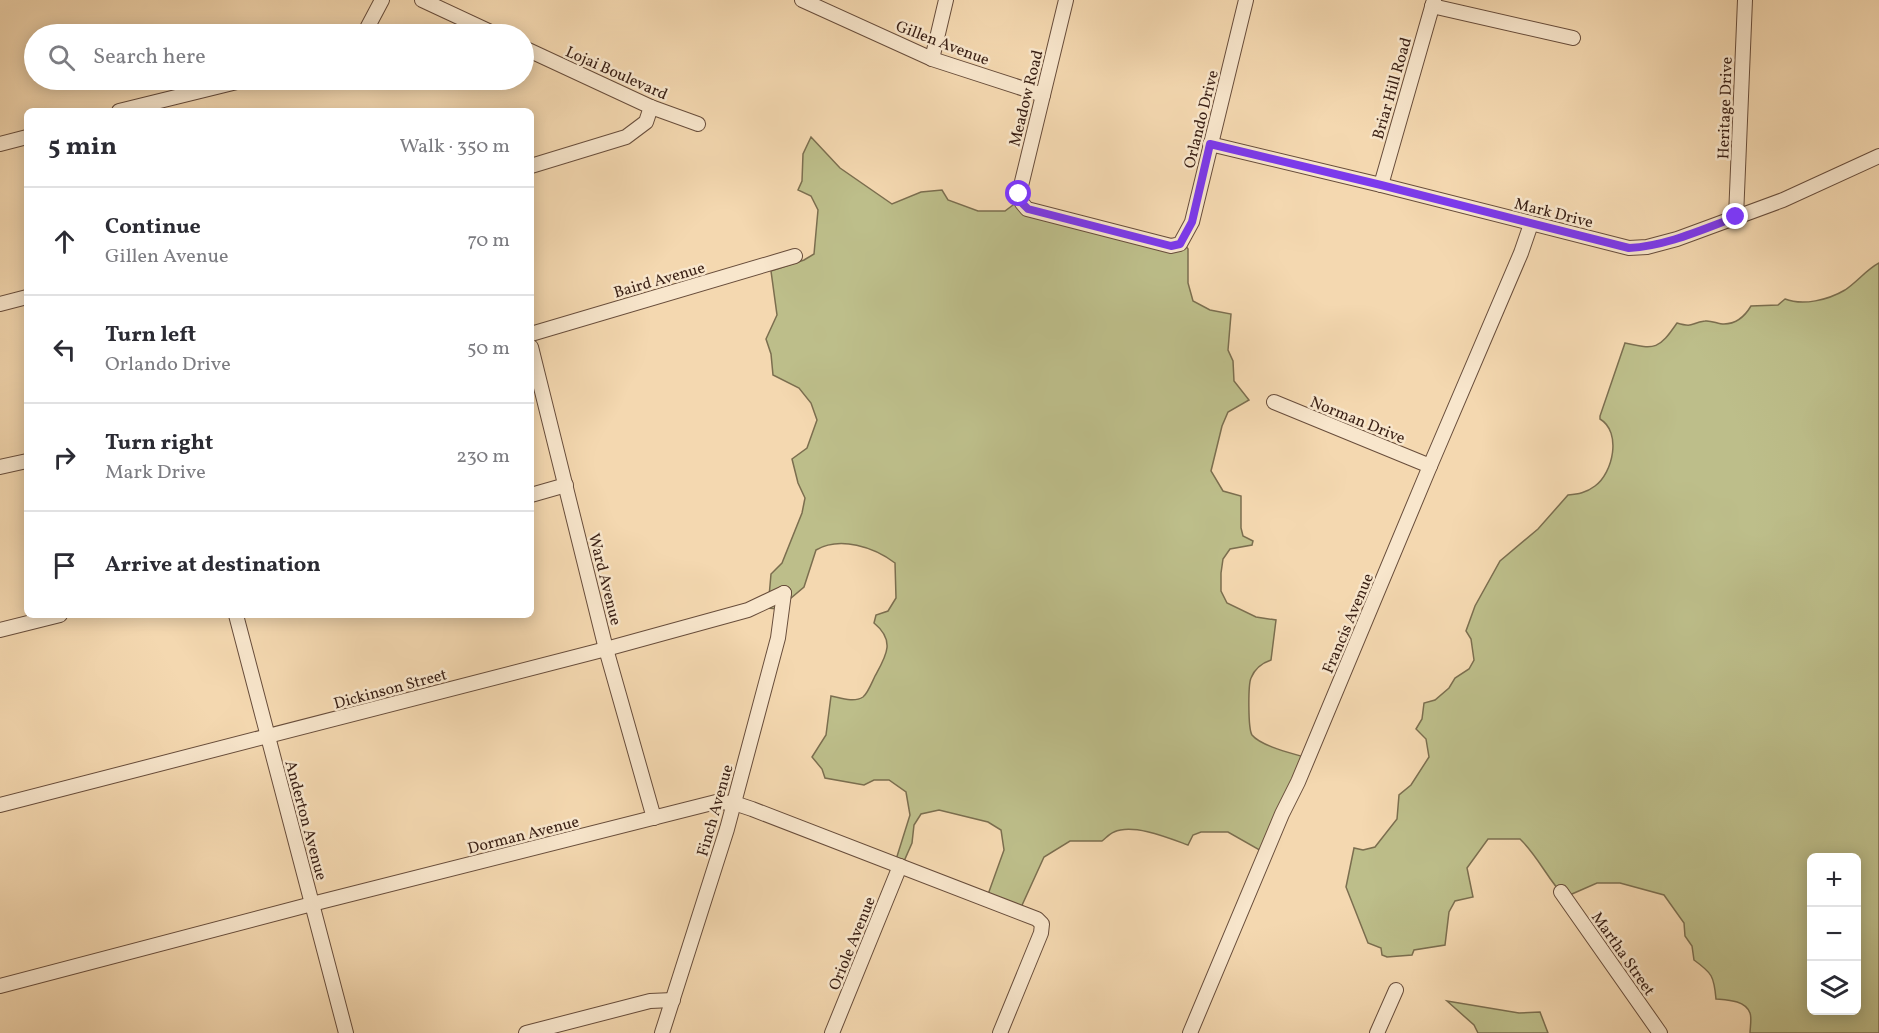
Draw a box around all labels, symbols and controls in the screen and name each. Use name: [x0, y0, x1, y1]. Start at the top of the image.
street label: Gillen Avenue: [892, 16, 992, 72]
search box: [24, 24, 534, 90]
street label: Briar Hill Road: [1368, 35, 1418, 142]
icon: search: [45, 41, 78, 74]
street label: Lojai Boulevard: [562, 41, 671, 106]
text: Search here: [93, 42, 206, 73]
street label: Meadow Road: [1004, 48, 1050, 149]
street label: Heritage Drive: [1713, 56, 1739, 160]
street label: Orlando Drive: [1179, 68, 1225, 171]
text: 5 min: [48, 129, 117, 165]
text: Walk · 350 m: [399, 133, 510, 161]
route start: [1005, 180, 1031, 206]
street label: Mark Drive: [1512, 194, 1595, 234]
route end: [1722, 203, 1748, 229]
text: Continue: [105, 212, 201, 243]
icon: ahead: [48, 225, 81, 258]
text: 70 m: [467, 227, 510, 255]
text: Gillen Avenue: [105, 243, 228, 271]
street label: Baird Avenue: [611, 257, 708, 304]
text: Turn left: [105, 320, 196, 351]
icon: left: [48, 333, 81, 366]
text: 50 m: [467, 335, 510, 363]
text: Orlando Drive: [105, 351, 231, 379]
street label: Norman Drive: [1306, 392, 1408, 450]
text: Turn right: [105, 428, 213, 459]
icon: right: [48, 441, 81, 474]
text: 230 m: [456, 443, 510, 471]
text: Mark Drive: [105, 459, 206, 487]
street label: Ward Avenue: [582, 531, 626, 628]
icon: arrive: [48, 549, 81, 582]
text: Arrive at destination: [105, 550, 321, 581]
street label: Francis Avenue: [1318, 570, 1380, 677]
street label: Dickinson Street: [331, 664, 450, 716]
street label: Anderton Avenue: [279, 758, 332, 883]
street label: Finch Avenue: [692, 762, 740, 859]
street label: Dorman Avenue: [465, 811, 582, 860]
map controls: [1807, 853, 1861, 1015]
button: +: [1807, 853, 1861, 907]
street label: Oriole Avenue: [824, 894, 882, 994]
button: −: [1807, 907, 1861, 961]
street label: Martha Street: [1585, 908, 1660, 1001]
button: layers: [1807, 961, 1861, 1015]

